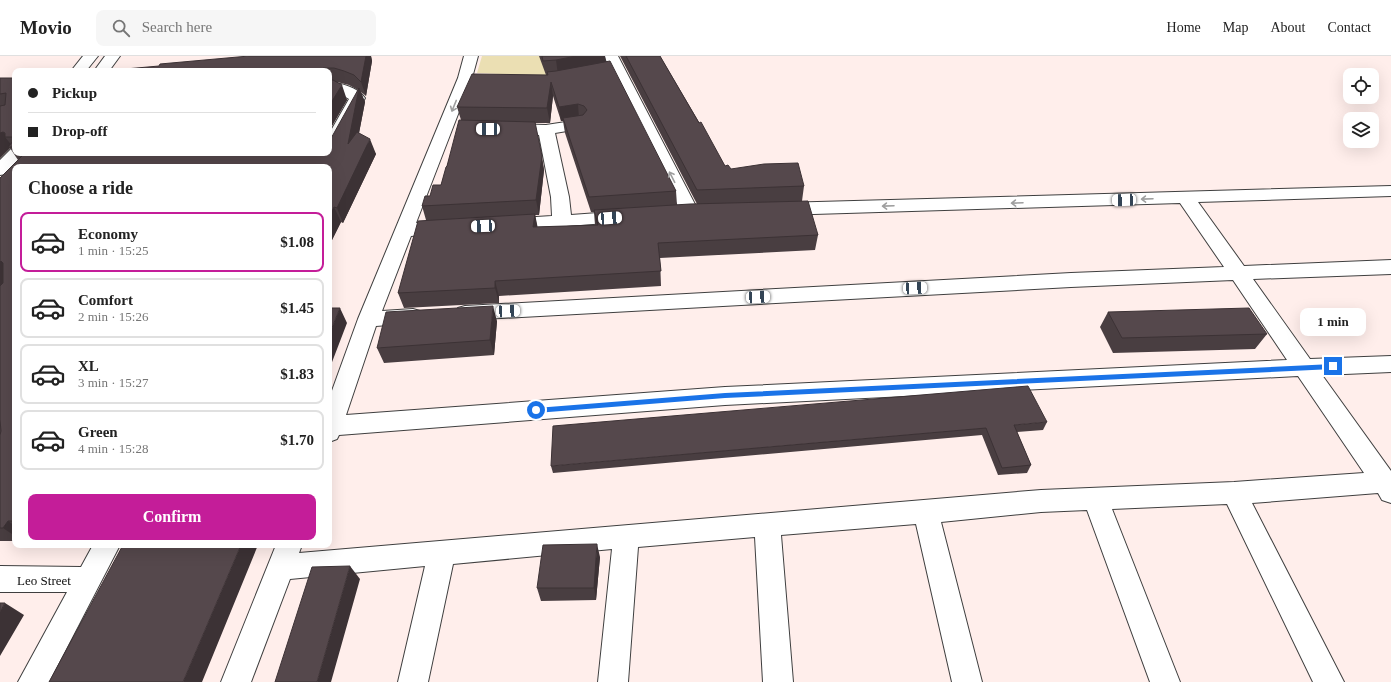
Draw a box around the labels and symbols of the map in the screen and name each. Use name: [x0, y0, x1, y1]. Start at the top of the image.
one-way arrow: [449, 100, 457, 112]
car: [476, 123, 500, 135]
one-way arrow: [668, 172, 675, 184]
car: [1112, 194, 1136, 206]
one-way arrow: [1141, 195, 1154, 203]
one-way arrow: [1011, 199, 1024, 206]
one-way arrow: [882, 203, 895, 210]
car: [598, 211, 622, 225]
car: [471, 219, 495, 233]
car: [903, 281, 927, 295]
car: [746, 290, 770, 304]
car: [496, 304, 520, 318]
callout: 1 min: [1300, 308, 1366, 336]
route end: [1324, 357, 1342, 375]
route start: [527, 401, 545, 419]
street label: Leo Street: [17, 573, 71, 588]

